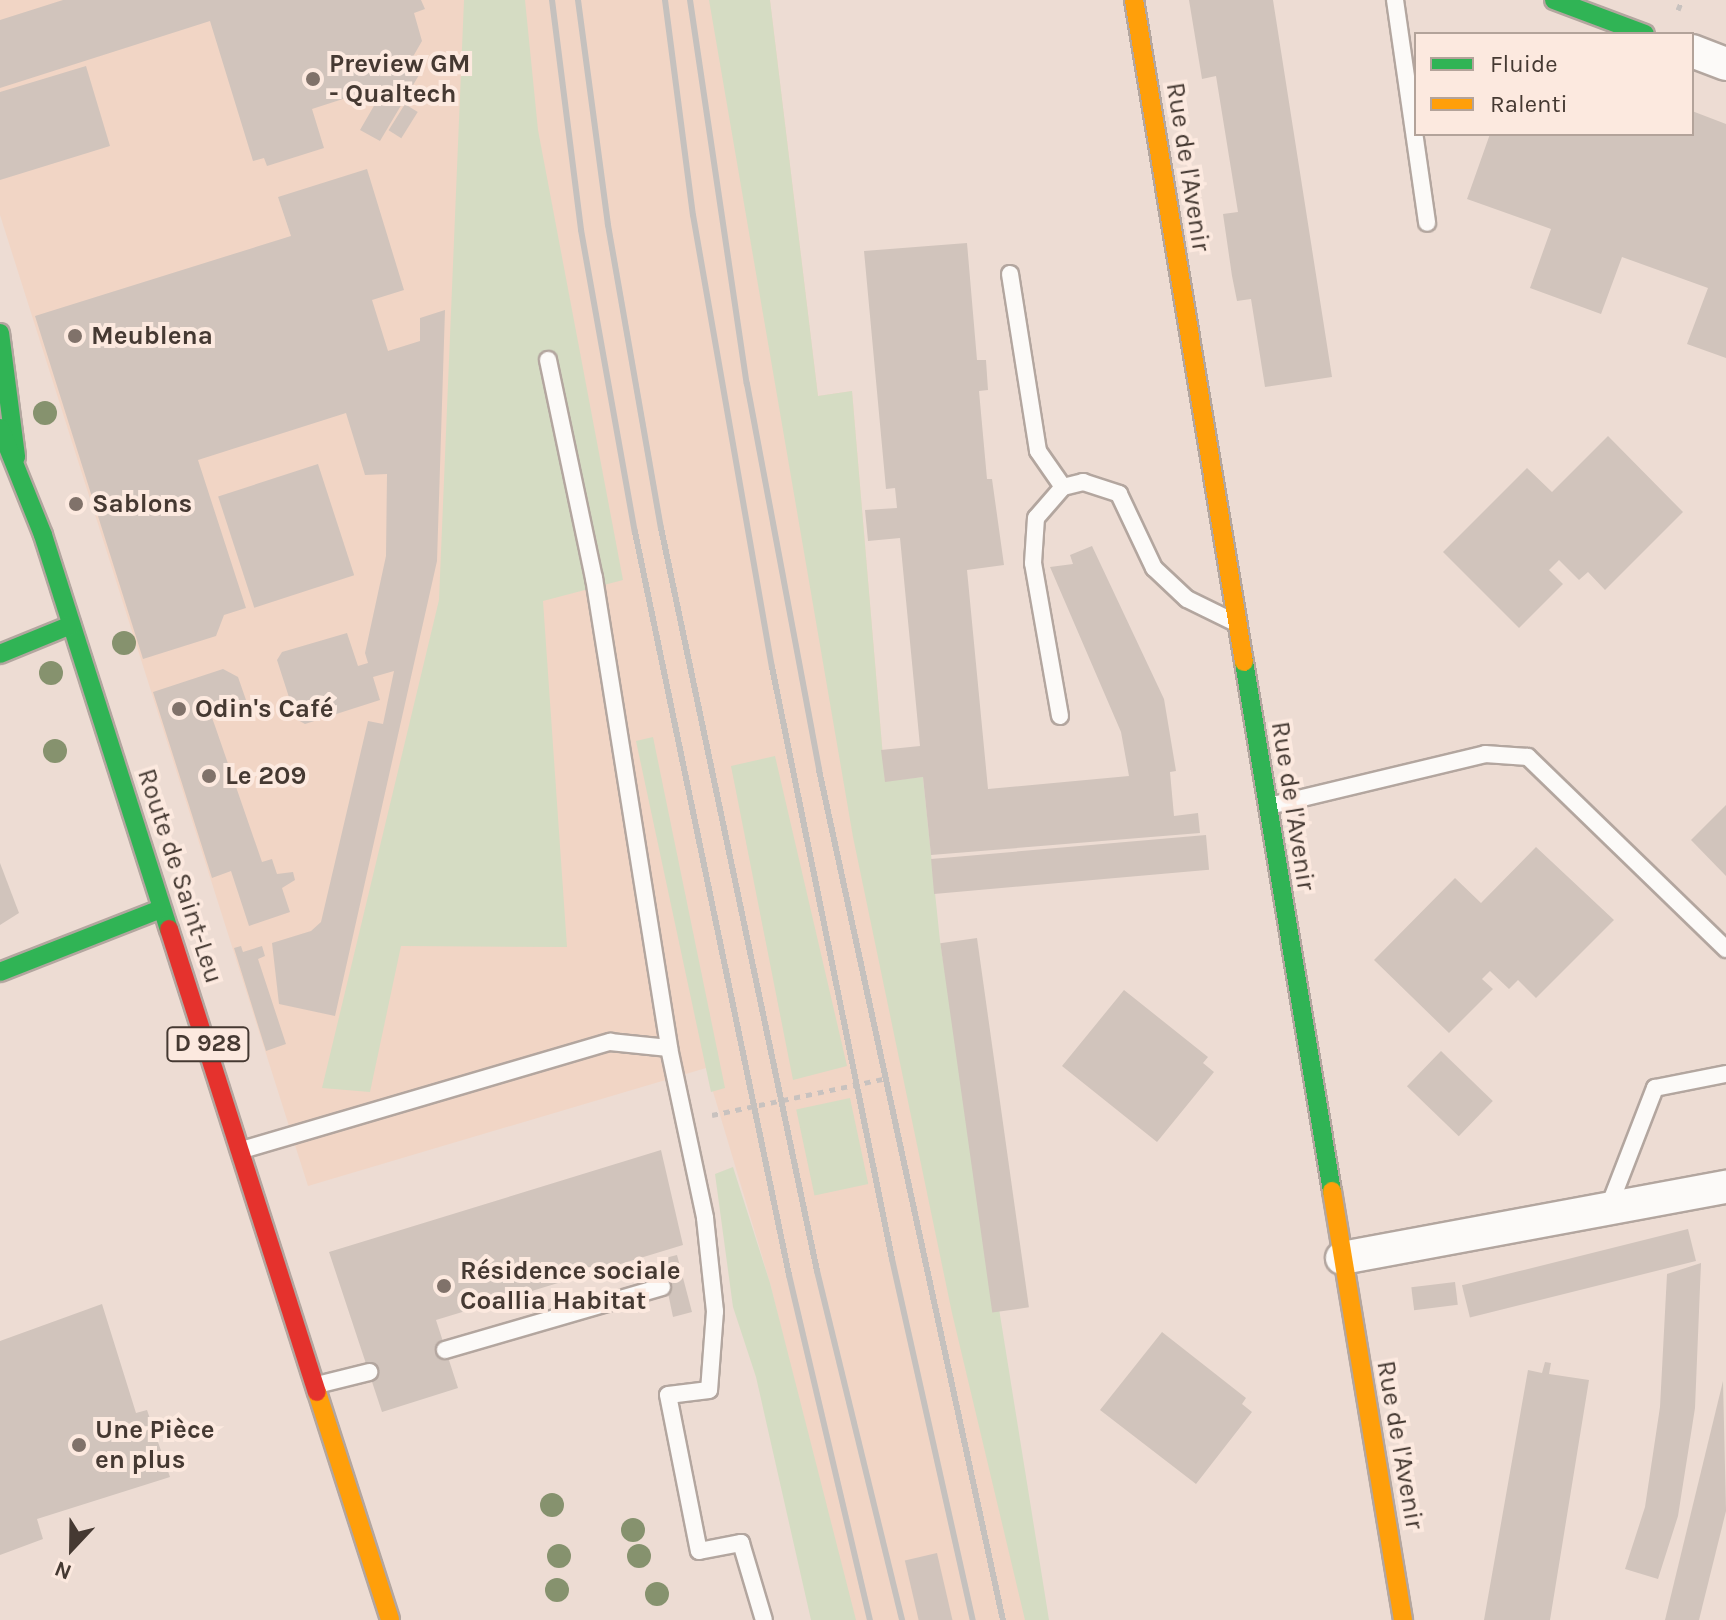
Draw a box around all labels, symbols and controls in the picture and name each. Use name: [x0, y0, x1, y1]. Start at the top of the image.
legend: [1414, 32, 1694, 136]
place label: Preview GM - Qualtech: [329, 48, 471, 110]
text: Fluide: [1490, 50, 1558, 78]
marker: Preview GM - Qualtech: [304, 70, 322, 88]
street label: Rue de l'Avenir: [1159, 80, 1217, 254]
text: Ralenti: [1490, 90, 1568, 118]
place label: Meublena: [91, 320, 213, 352]
marker: Meublena: [66, 327, 84, 345]
place label: Sablons: [92, 488, 192, 520]
marker: Sablons: [67, 495, 85, 513]
place label: Odin's Café: [195, 693, 333, 725]
marker: Odin's Café: [170, 700, 188, 718]
street label: Rue de l'Avenir: [1264, 719, 1322, 893]
place label: Le 209: [225, 760, 306, 792]
street label: Route de Saint-Leu: [131, 765, 229, 987]
marker: Le 209: [200, 767, 218, 785]
road number: D 928: [166, 1024, 250, 1064]
place label: Résidence sociale Coallia Habitat: [460, 1255, 680, 1316]
marker: Résidence sociale Coallia Habitat: [435, 1277, 453, 1295]
street label: Rue de l'Avenir: [1370, 1358, 1430, 1532]
place label: Une Pièce en plus: [95, 1414, 214, 1476]
marker: Une Pièce en plus: [70, 1436, 88, 1454]
north arrow: [32, 1508, 112, 1588]
text: N: [51, 1555, 75, 1585]

